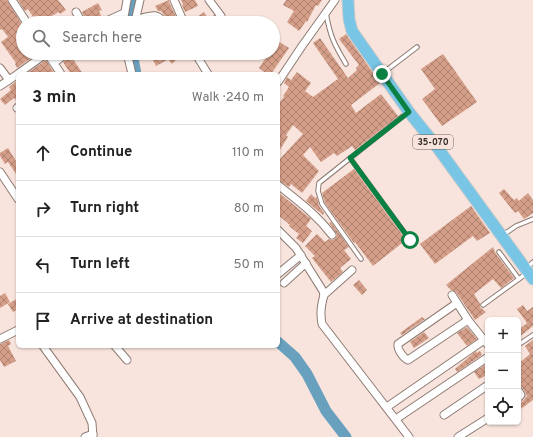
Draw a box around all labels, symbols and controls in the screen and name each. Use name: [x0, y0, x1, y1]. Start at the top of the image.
search box: [16, 16, 280, 60]
icon: search: [30, 27, 52, 49]
text: Search here: [62, 29, 142, 48]
route end: [373, 65, 391, 83]
text: 3 min: [32, 87, 76, 109]
text: Walk · 240 m: [192, 90, 264, 106]
road number: 35-070: [413, 135, 453, 149]
icon: ahead: [32, 142, 54, 164]
text: Continue: [70, 143, 132, 162]
text: 110 m: [232, 145, 264, 161]
icon: right: [32, 198, 54, 220]
text: Turn right: [70, 199, 139, 218]
text: 80 m: [234, 201, 264, 217]
route start: [401, 231, 419, 249]
icon: left: [32, 254, 54, 276]
text: Turn left: [70, 255, 130, 274]
text: 50 m: [234, 257, 264, 273]
icon: arrive: [32, 310, 54, 332]
text: Arrive at destination: [70, 311, 213, 330]
map controls: [485, 317, 521, 425]
button: +: [485, 317, 521, 353]
button: −: [485, 353, 521, 389]
button: locate: [485, 389, 521, 425]

